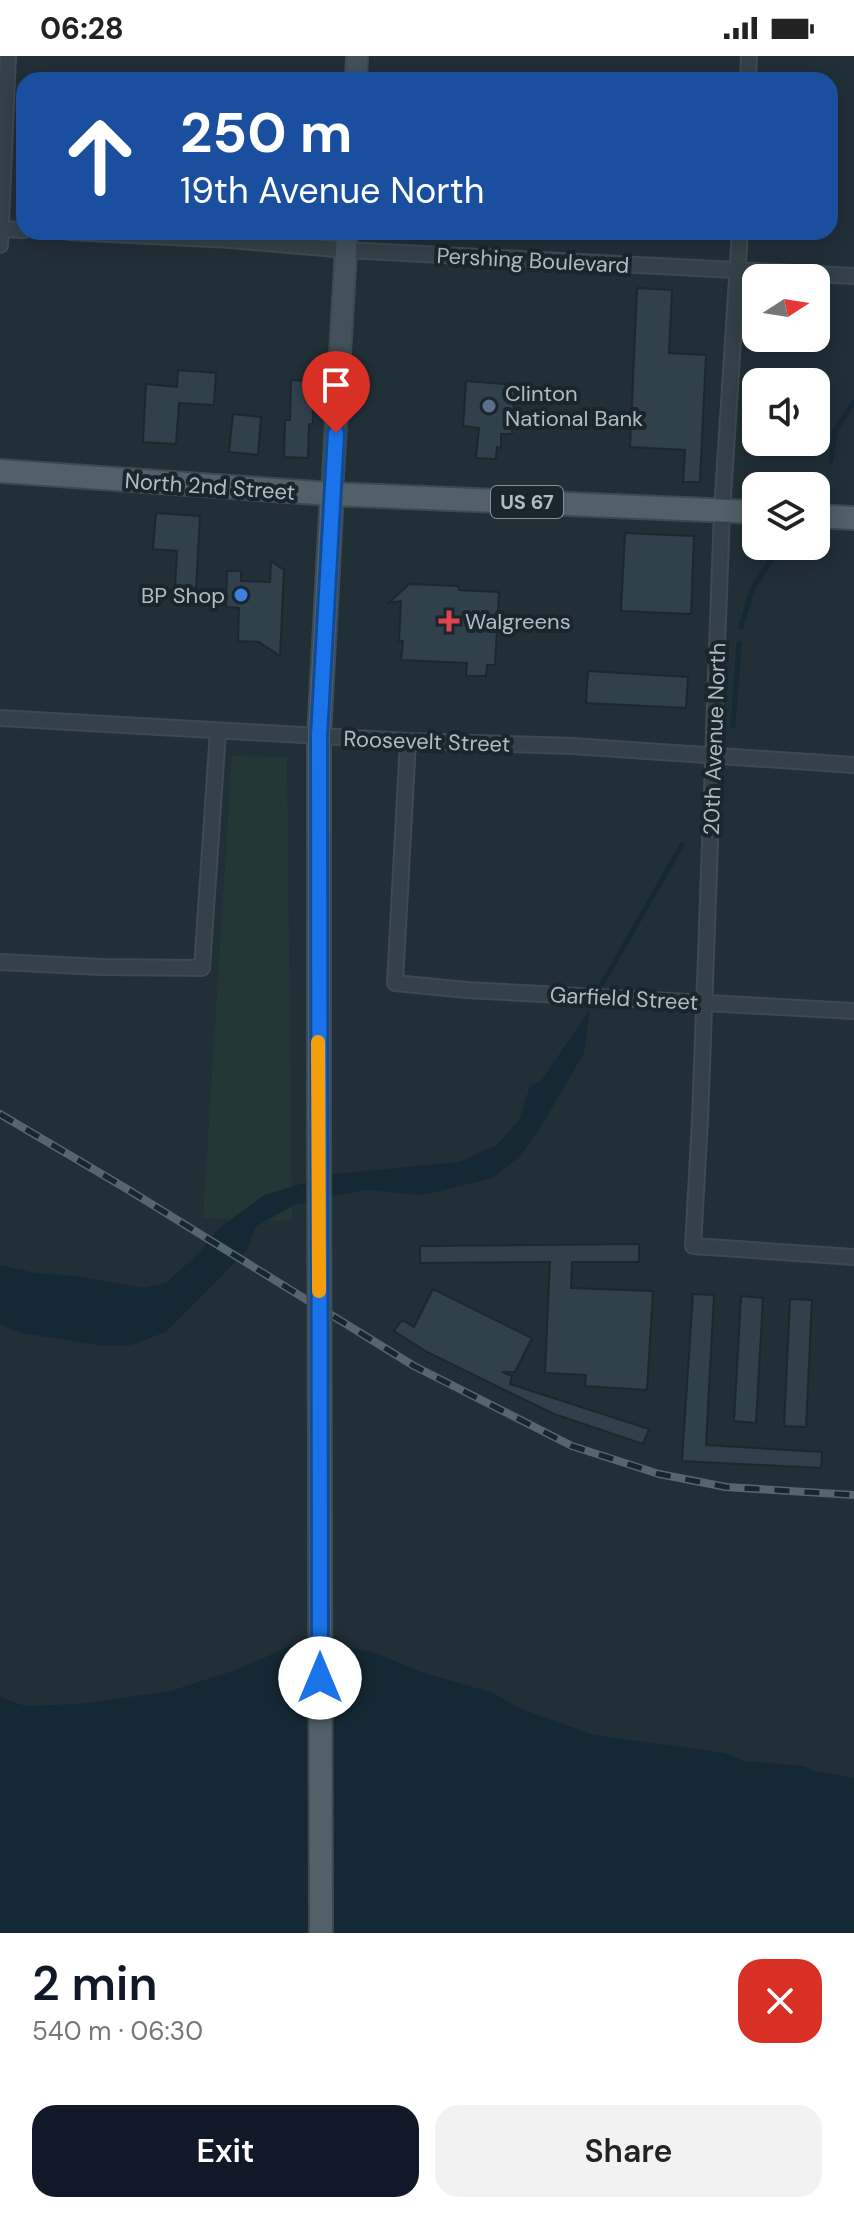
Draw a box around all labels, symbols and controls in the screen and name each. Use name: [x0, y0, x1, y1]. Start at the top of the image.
text: 06:28: [40, 9, 124, 48]
text: 250 m: [180, 96, 352, 169]
icon: ahead: [48, 104, 152, 208]
text: 19th Avenue North: [180, 167, 485, 214]
street label: Pershing Boulevard: [436, 241, 630, 280]
north arrow: [742, 264, 830, 352]
map controls: [742, 264, 830, 560]
pin: [302, 351, 370, 433]
icon: arrive: [314, 363, 358, 407]
button: sound: [742, 368, 830, 456]
place label: Clinton National Bank: [505, 379, 643, 433]
marker: Clinton National Bank: [480, 397, 498, 415]
street label: North 2nd Street: [124, 466, 296, 507]
button: layers: [742, 472, 830, 560]
road number: US 67: [491, 486, 563, 518]
place label: BP Shop: [141, 581, 225, 610]
marker: BP Shop: [232, 586, 250, 604]
place label: Walgreens: [465, 607, 571, 636]
marker: Walgreens: [440, 612, 458, 630]
street label: 20th Avenue North: [697, 642, 732, 836]
street label: Roosevelt Street: [343, 724, 511, 759]
street label: Garfield Street: [549, 980, 699, 1017]
position arrow: [278, 1636, 362, 1720]
text: 2 min: [32, 1952, 158, 2015]
button: close: [738, 1959, 822, 2043]
text: 540 m · 06:30: [32, 2014, 203, 2048]
button: Exit: [32, 2105, 419, 2197]
button: Share: [435, 2105, 822, 2197]

